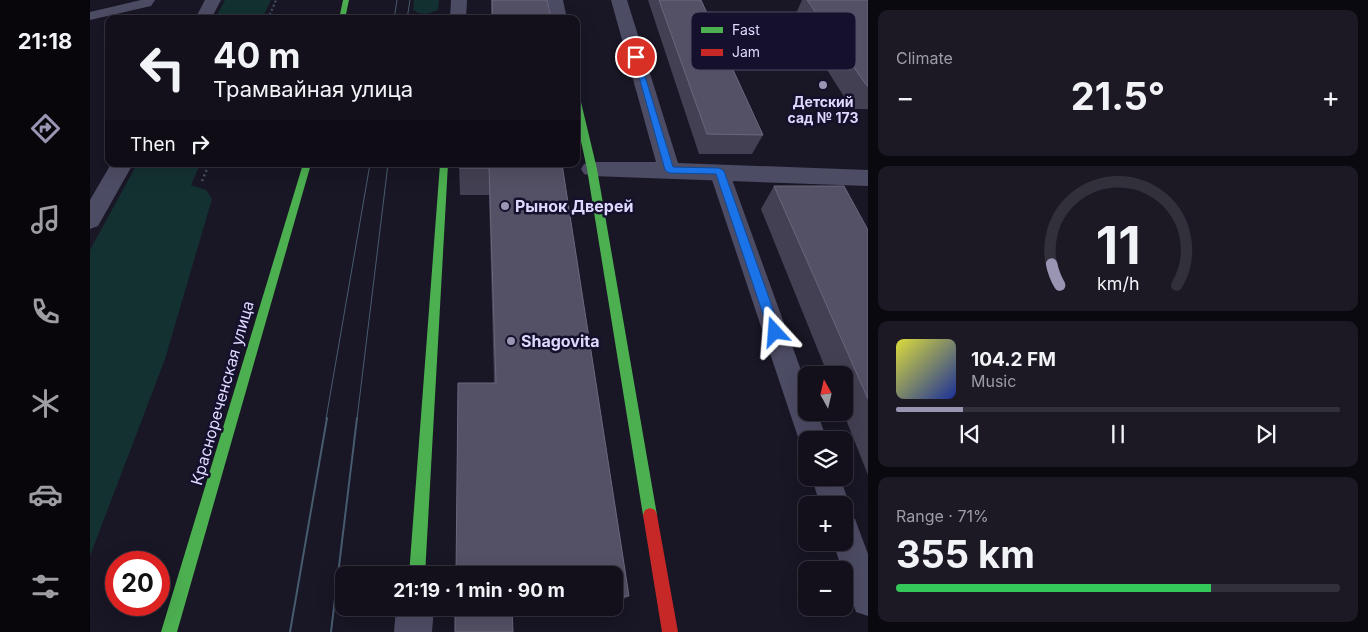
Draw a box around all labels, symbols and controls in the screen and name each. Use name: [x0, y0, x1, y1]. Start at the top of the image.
legend: [691, 12, 856, 70]
text: Fast: [732, 21, 760, 38]
text: 21:18: [18, 28, 72, 54]
text: 40 m: [213, 34, 301, 76]
icon: left: [130, 35, 195, 100]
pin: [615, 36, 657, 78]
icon: arrive: [622, 43, 650, 71]
text: Jam: [732, 43, 760, 60]
text: Climate: [896, 48, 953, 68]
text: 21.5°: [1071, 73, 1165, 119]
text: Трамвайная улица: [213, 76, 413, 102]
marker: Детский сад № 173: [817, 79, 829, 91]
text: −: [896, 80, 915, 114]
text: +: [1321, 80, 1340, 114]
place label: Детский сад № 173: [788, 93, 858, 126]
icon: directions: [28, 111, 63, 146]
icon: right: [186, 130, 214, 158]
text: Then: [130, 133, 176, 156]
place label: Рынок Дверей: [515, 196, 633, 216]
marker: Рынок Дверей: [499, 200, 511, 212]
icon: music: [28, 202, 63, 237]
text: 11: [1096, 214, 1140, 277]
text: km/h: [1097, 273, 1139, 294]
icon: phone: [28, 294, 63, 329]
street label: Краснореченская улица: [186, 299, 258, 487]
position arrow: [748, 305, 800, 357]
place label: Shagovita: [521, 331, 600, 351]
marker: Shagovita: [505, 335, 517, 347]
text: 104.2 FM: [971, 348, 1056, 371]
north arrow: [798, 366, 852, 421]
map controls: [798, 366, 853, 616]
text: Music: [971, 371, 1016, 391]
icon: climate: [28, 386, 63, 421]
icon: previous: [956, 420, 984, 448]
icon: pause: [1104, 420, 1132, 448]
icon: next: [1252, 420, 1280, 448]
button: layers: [798, 431, 853, 486]
icon: car: [28, 477, 63, 512]
button: +: [798, 496, 853, 551]
text: Range · 71%: [896, 506, 989, 526]
text: 355 km: [896, 531, 1035, 577]
speed limit sign: 20: [105, 551, 170, 616]
button: −: [798, 561, 853, 616]
icon: filters: [28, 569, 63, 604]
text: 21:19 · 1 min · 90 m: [393, 579, 565, 602]

